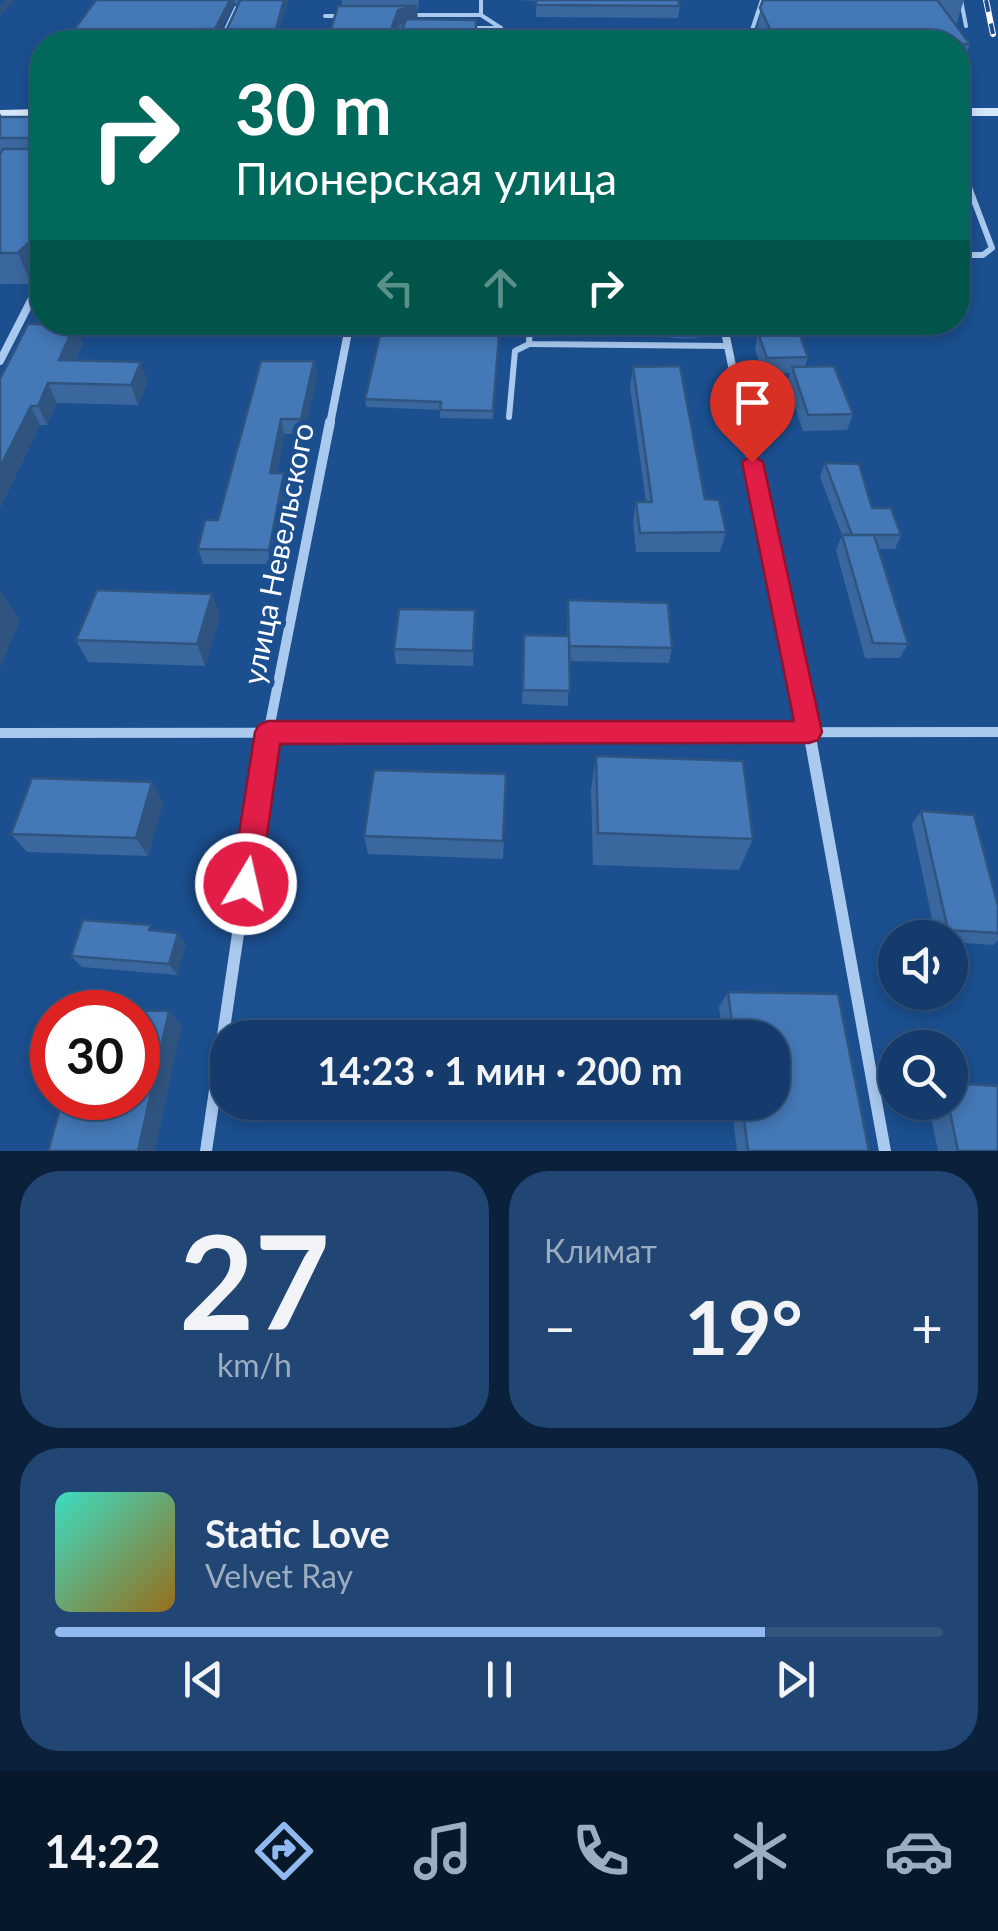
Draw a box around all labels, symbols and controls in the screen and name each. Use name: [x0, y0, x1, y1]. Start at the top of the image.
text: 30 m: [235, 66, 392, 150]
icon: right: [70, 70, 200, 200]
text: Пионерская улица: [235, 151, 617, 205]
icon: left: [368, 260, 423, 315]
icon: ahead: [473, 260, 528, 315]
icon: right: [578, 260, 633, 315]
pin: [710, 360, 795, 463]
icon: arrive: [725, 375, 780, 430]
street label: улица Невельского: [234, 420, 320, 687]
position arrow: [194, 832, 298, 936]
map controls: [878, 920, 968, 1120]
button: sound: [878, 920, 968, 1010]
speed limit sign: 30: [30, 990, 160, 1120]
button: search: [878, 1030, 968, 1120]
text: 14:23 · 1 мин · 200 m: [317, 1047, 683, 1093]
text: 27: [179, 1202, 330, 1358]
text: Климат: [544, 1231, 657, 1270]
text: 19°: [684, 1281, 803, 1371]
text: −: [544, 1294, 576, 1360]
text: +: [911, 1294, 943, 1360]
text: km/h: [217, 1345, 292, 1384]
text: Static Love: [205, 1510, 390, 1556]
text: Velvet Ray: [205, 1556, 353, 1595]
icon: previous: [176, 1652, 231, 1707]
icon: pause: [472, 1652, 527, 1707]
icon: next: [768, 1652, 823, 1707]
icon: directions: [249, 1816, 319, 1886]
icon: music: [408, 1816, 478, 1886]
icon: phone: [566, 1816, 636, 1886]
icon: climate: [725, 1816, 795, 1886]
icon: car: [884, 1816, 954, 1886]
text: 14:22: [44, 1824, 160, 1878]

